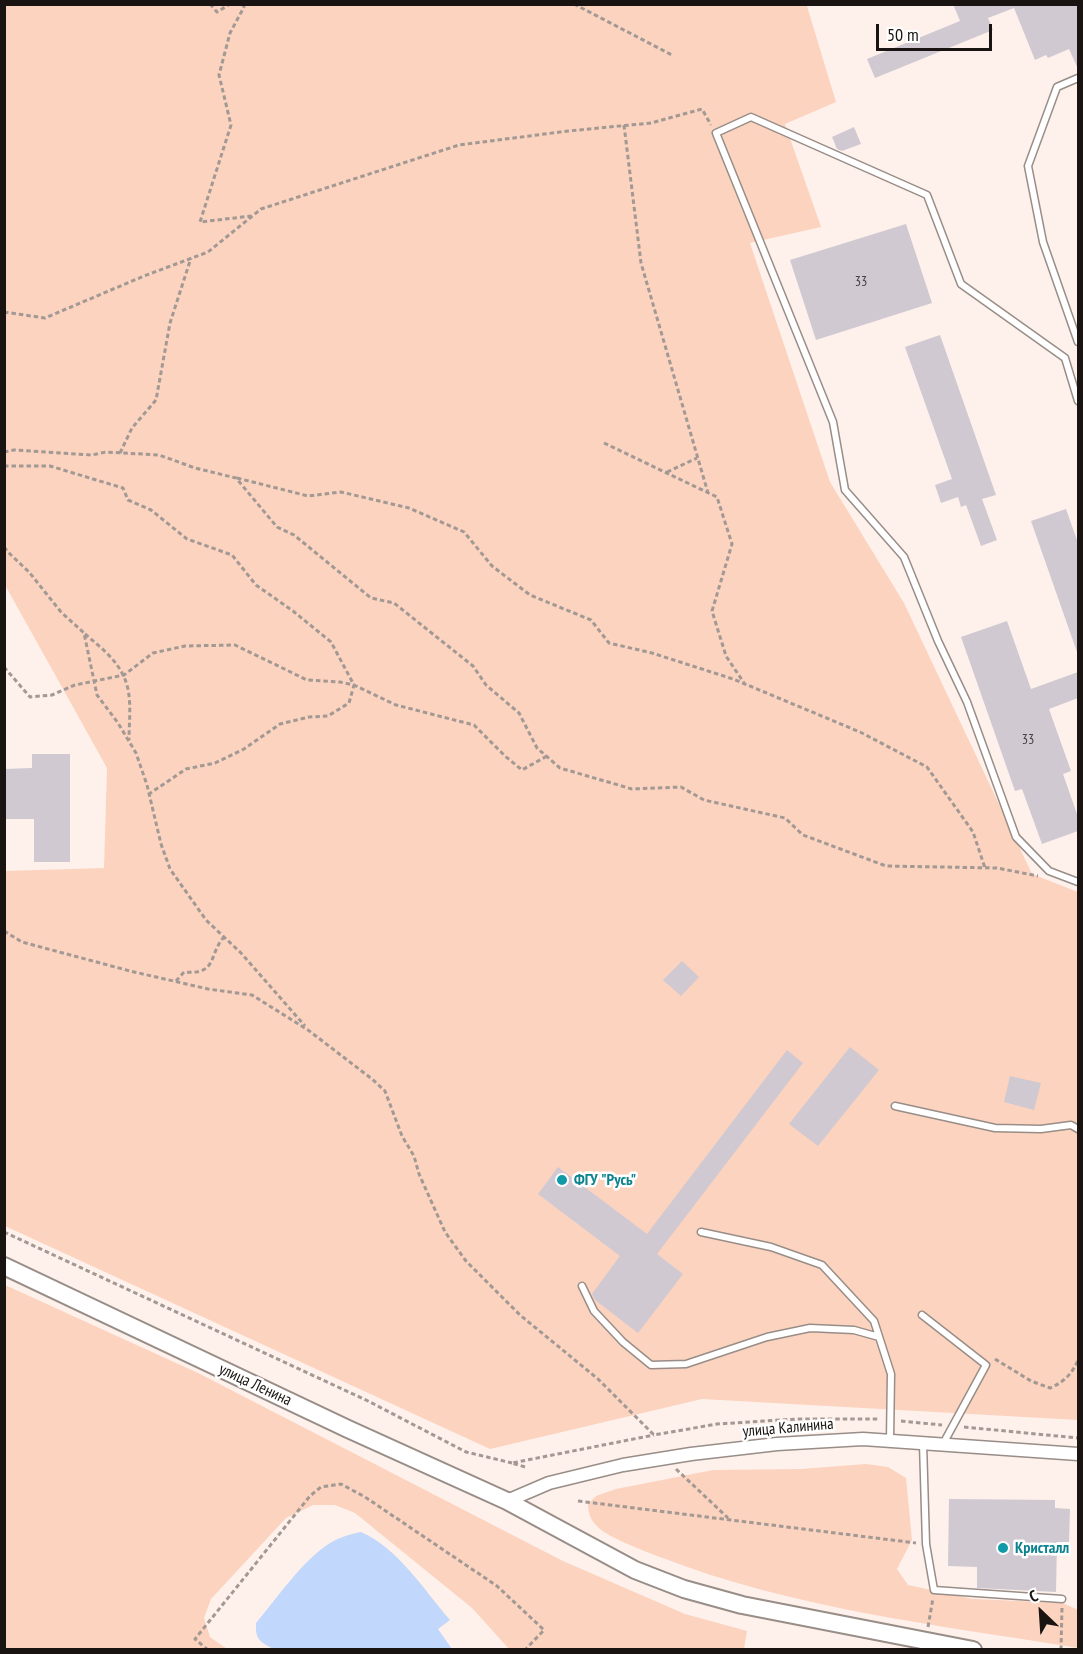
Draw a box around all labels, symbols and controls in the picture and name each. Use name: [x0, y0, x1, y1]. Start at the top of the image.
scale bar: [879, 12, 994, 50]
text: 50 m: [887, 23, 919, 46]
house number: 33: [855, 274, 867, 290]
house number: 33: [1022, 732, 1034, 748]
place label: ФГУ "Русь": [574, 1170, 636, 1190]
marker: ФГУ "Русь": [555, 1173, 569, 1187]
street label: улица Ленина: [216, 1360, 294, 1410]
street label: улица Калинина: [742, 1414, 834, 1442]
place label: Кристалл: [1015, 1538, 1069, 1558]
marker: Кристалл: [996, 1541, 1010, 1555]
north arrow: [1011, 1582, 1071, 1642]
text: С: [1026, 1585, 1041, 1606]

